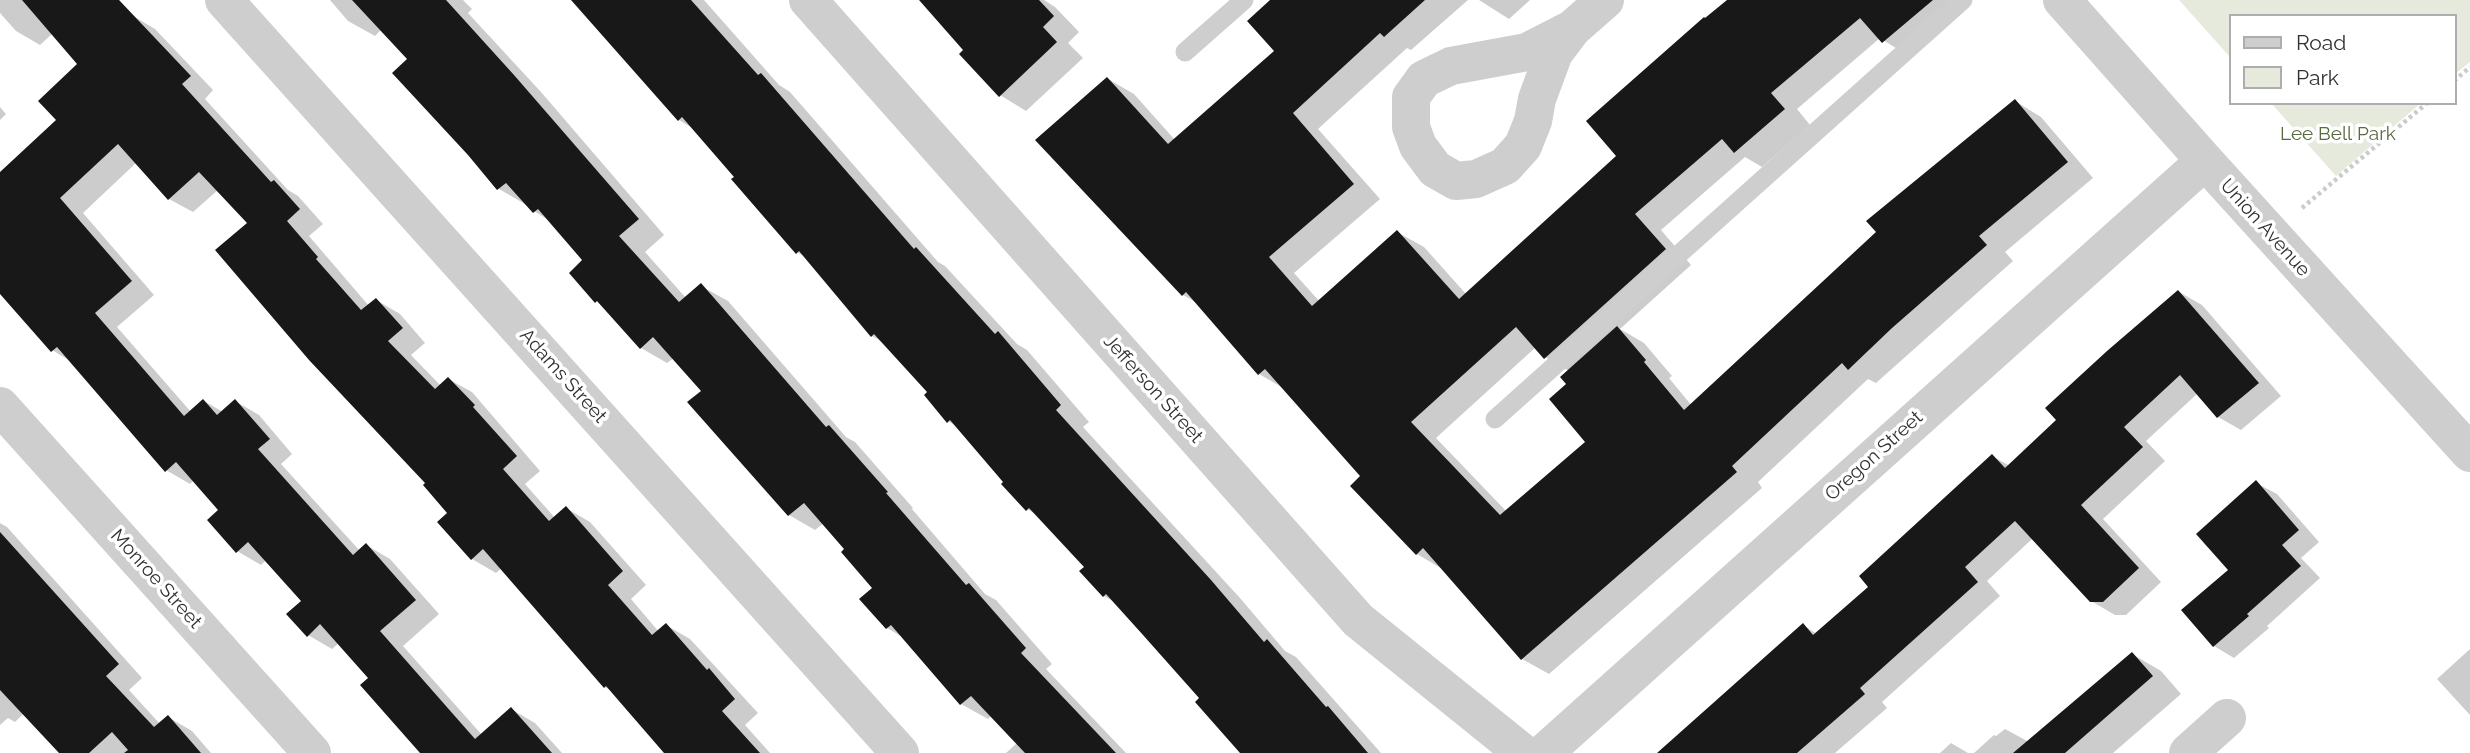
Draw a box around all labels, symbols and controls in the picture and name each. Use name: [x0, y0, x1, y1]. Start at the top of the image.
legend: [2228, 14, 2456, 105]
text: Road: [2296, 30, 2346, 55]
text: Park: [2296, 65, 2339, 90]
park label: Lee Bell Park: [2280, 123, 2396, 145]
street label: Union Avenue: [2215, 175, 2315, 281]
street label: Adams Street: [515, 324, 611, 428]
street label: Jefferson Street: [1098, 330, 1208, 448]
street label: Oregon Street: [1821, 406, 1927, 506]
street label: Monroe Street: [106, 525, 206, 633]

